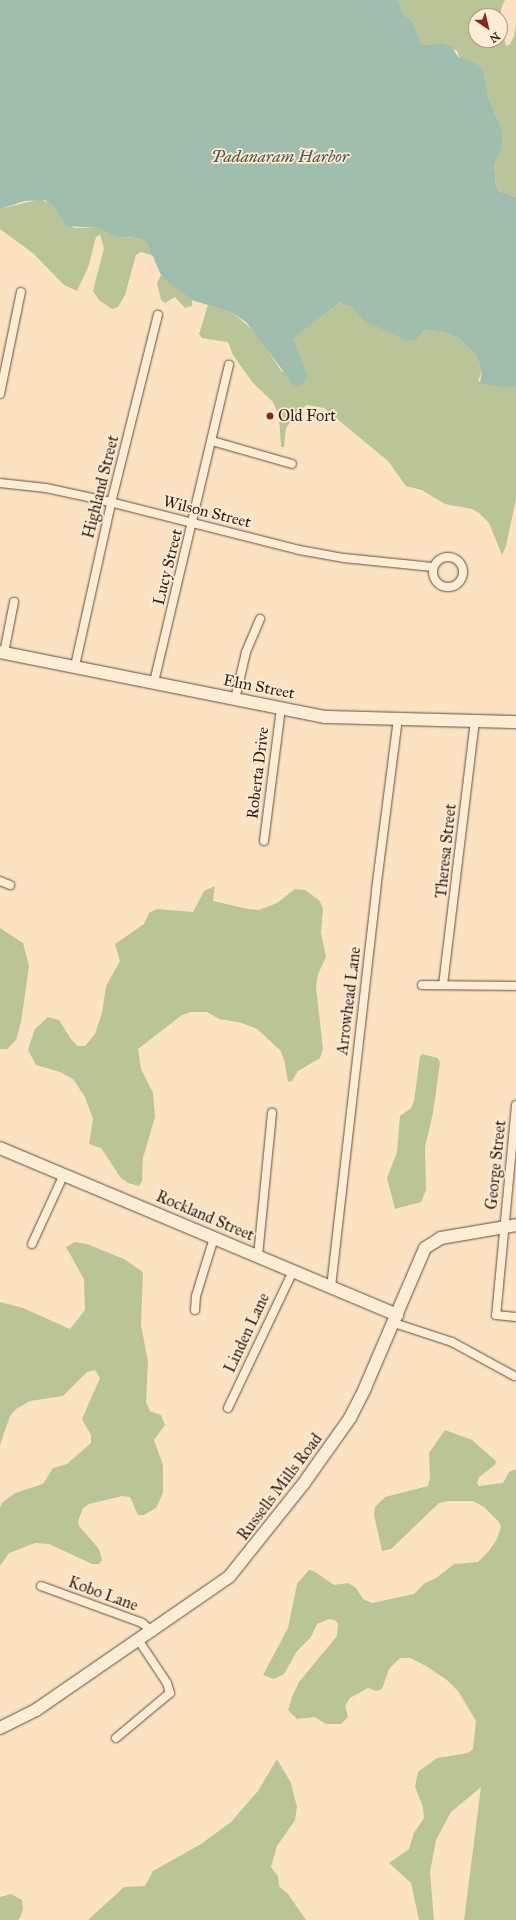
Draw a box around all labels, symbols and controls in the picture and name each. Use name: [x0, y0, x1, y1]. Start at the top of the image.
north arrow: [468, 8, 508, 48]
text: N: [487, 29, 502, 45]
water label: Padanaram Harbor: [211, 147, 349, 167]
place label: Old Fort: [278, 406, 336, 426]
marker: Old Fort: [265, 411, 275, 421]
street label: Highland Street: [79, 433, 123, 541]
street label: Wilson Street: [161, 492, 253, 532]
street label: Lucy Street: [149, 527, 187, 607]
street label: Elm Street: [222, 671, 296, 703]
street label: Roberta Drive: [243, 726, 273, 820]
street label: Theresa Street: [431, 803, 461, 899]
street label: Arrowhead Lane: [333, 946, 365, 1056]
street label: George Street: [482, 1119, 510, 1211]
street label: Rockland Street: [153, 1187, 257, 1245]
street label: Linden Lane: [220, 1290, 274, 1376]
street label: Russells Mills Road: [234, 1430, 326, 1544]
street label: Kobo Lane: [66, 1573, 140, 1615]

